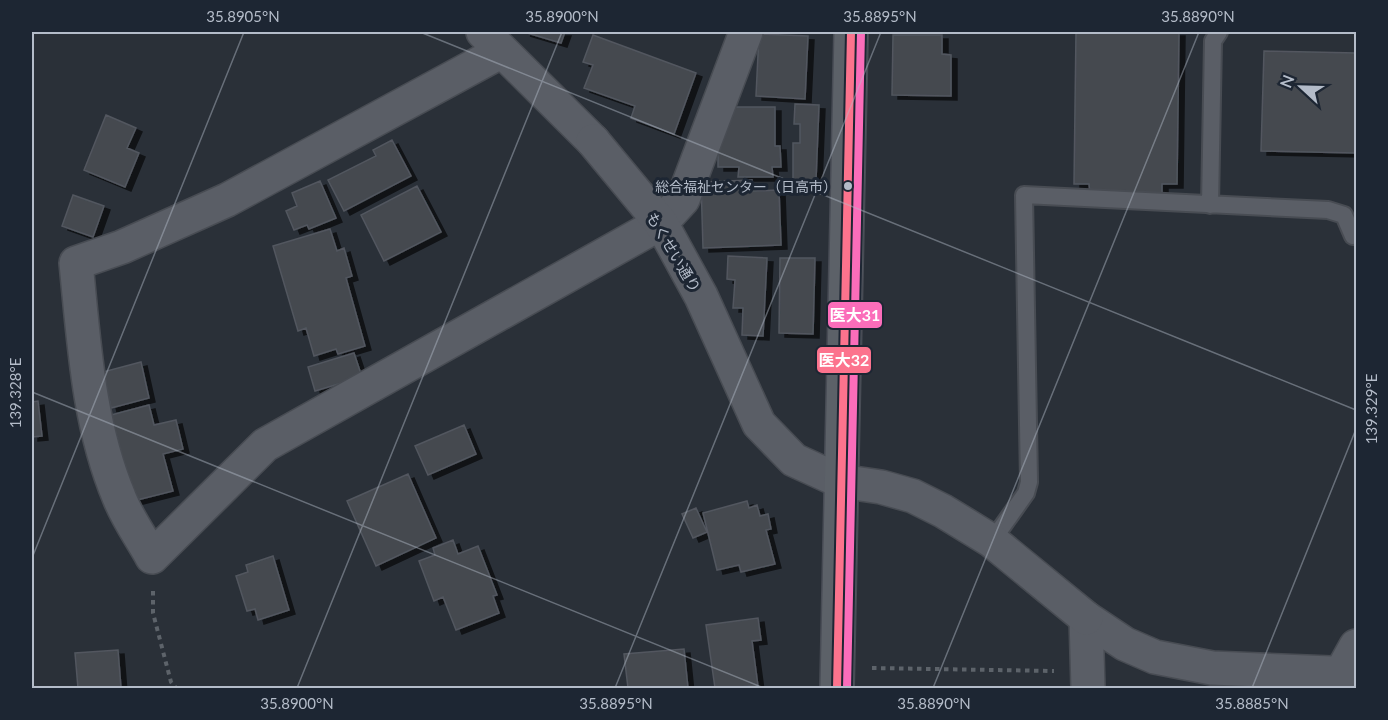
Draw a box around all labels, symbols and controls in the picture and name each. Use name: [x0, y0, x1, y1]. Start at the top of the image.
text: 35.8905°N: [206, 7, 280, 25]
text: 35.8900°N: [525, 7, 599, 25]
text: 35.8895°N: [843, 7, 917, 25]
text: 35.8890°N: [1161, 7, 1235, 25]
north arrow: [1271, 57, 1331, 117]
text: N: [1276, 72, 1298, 90]
place label: 総合福祉センター（日高市）: [655, 178, 837, 195]
marker: 総合福祉センター（日高市）: [842, 180, 854, 192]
street label: もくせい通り: [643, 209, 705, 295]
line badge: 医大31: [827, 301, 883, 329]
text: 医大31: [830, 305, 880, 324]
line badge: 医大32: [816, 346, 872, 374]
text: 医大32: [819, 350, 869, 369]
text: 139.328°E: [6, 358, 24, 428]
text: 139.329°E: [1362, 374, 1380, 444]
text: 35.8900°N: [260, 694, 334, 712]
text: 35.8895°N: [579, 694, 653, 712]
text: 35.8890°N: [897, 694, 971, 712]
text: 35.8885°N: [1215, 694, 1289, 712]

